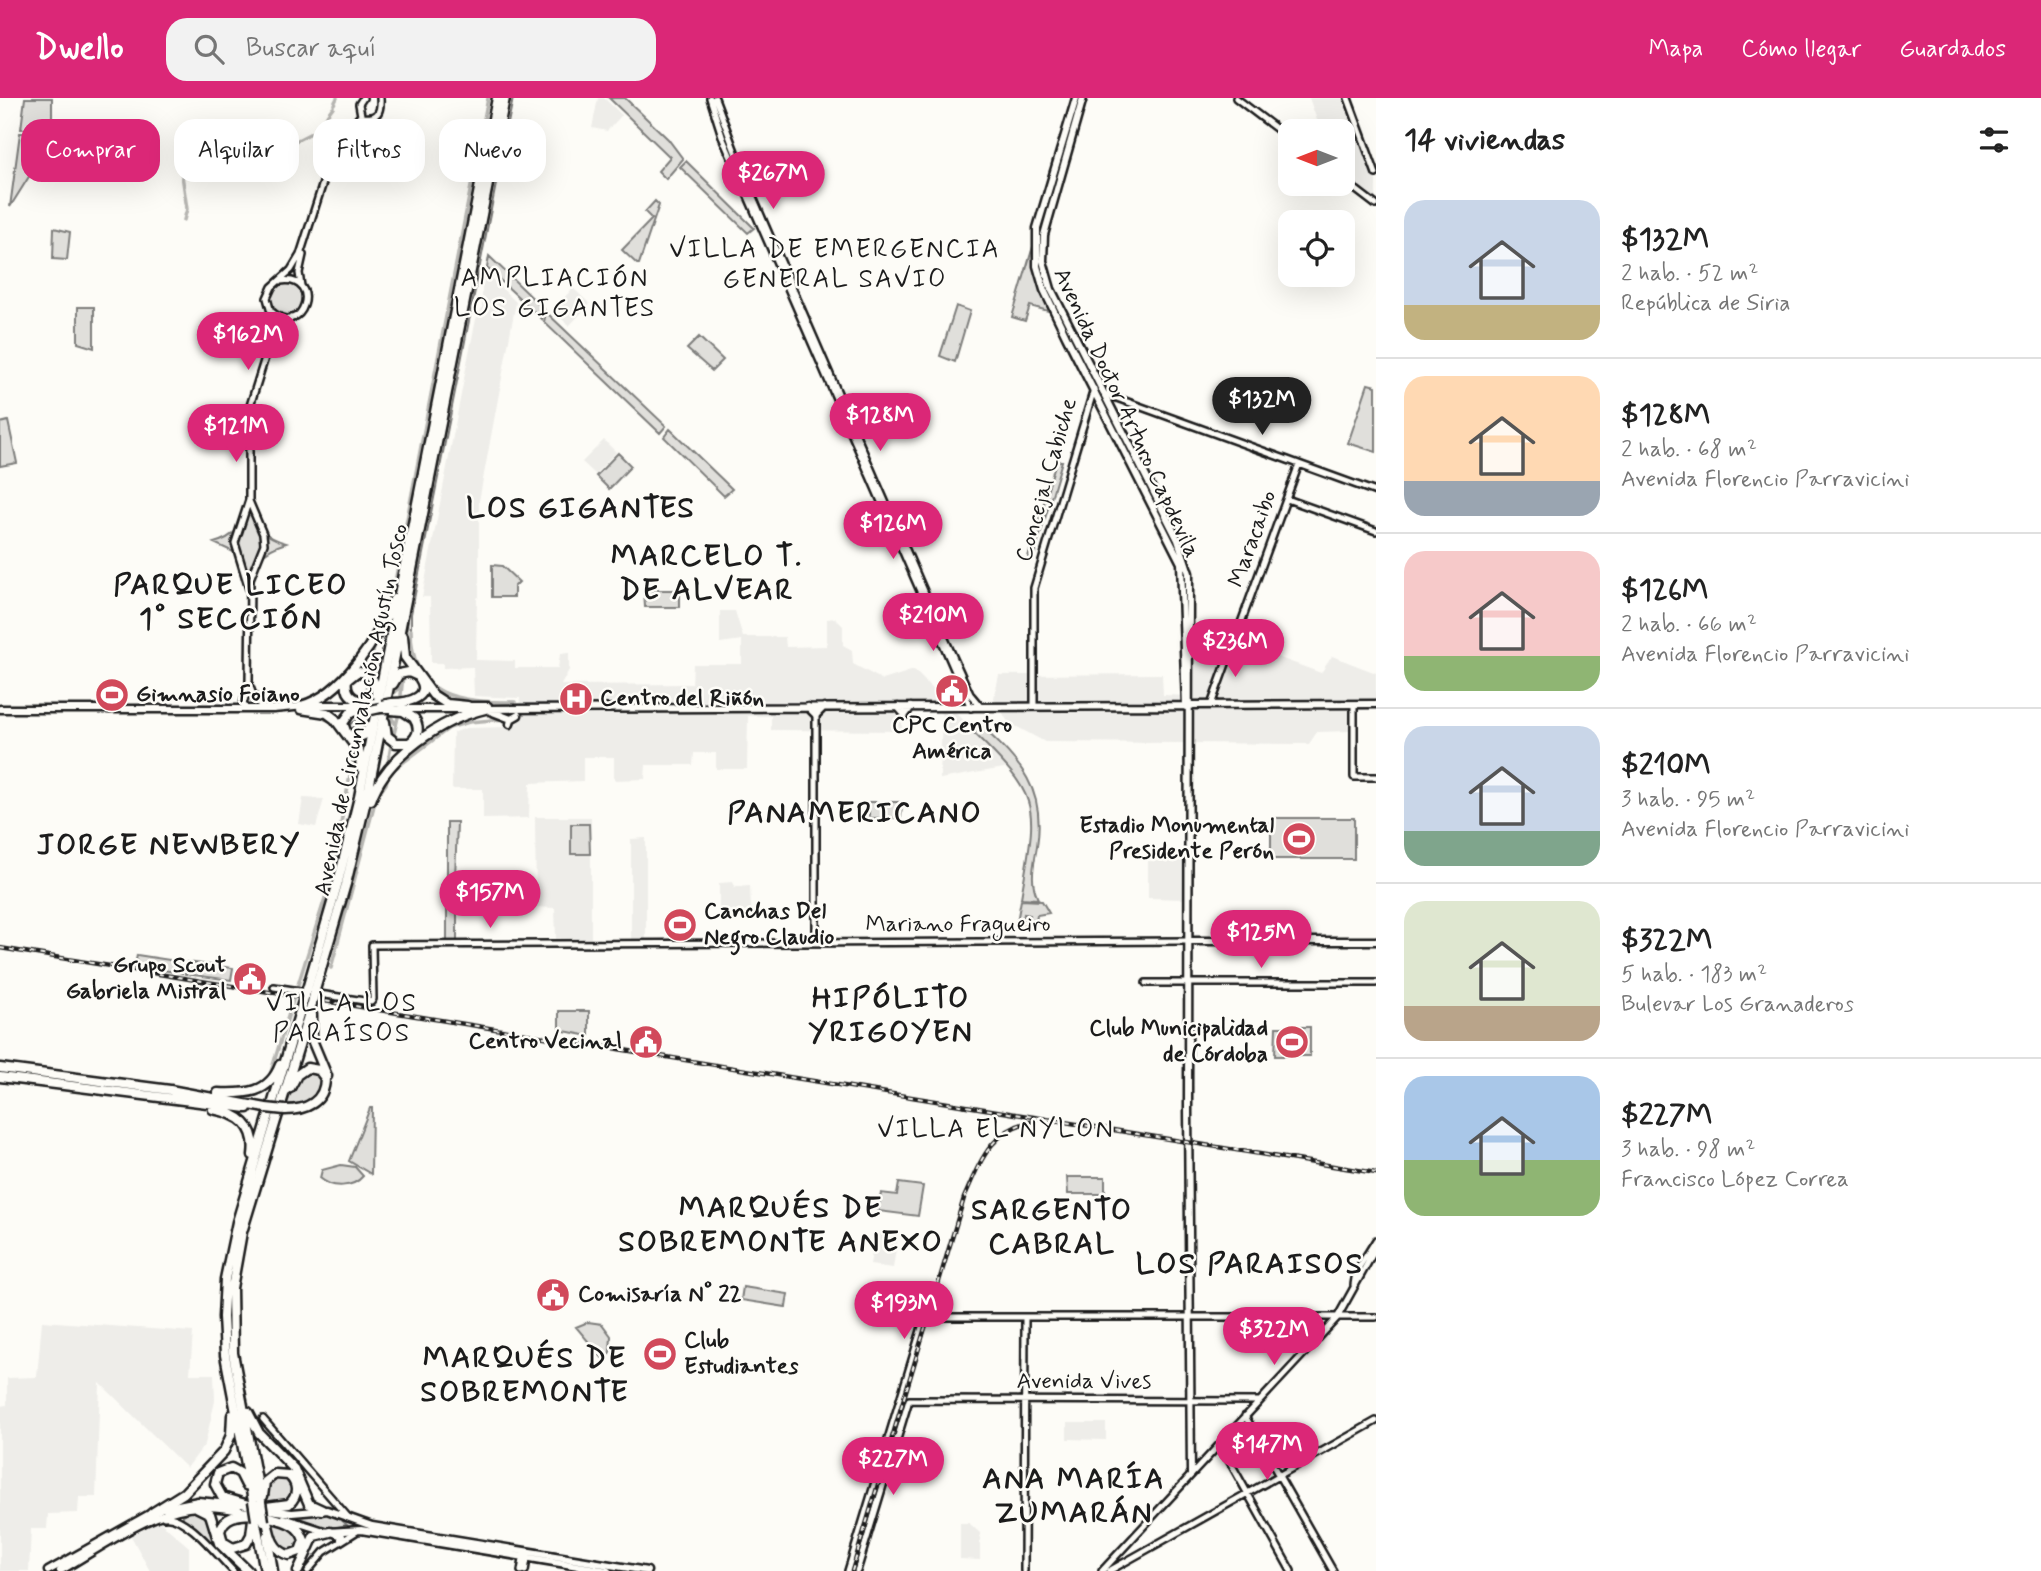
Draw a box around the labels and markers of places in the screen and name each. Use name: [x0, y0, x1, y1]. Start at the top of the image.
pin: $267M: [724, 152, 822, 211]
pin: $162M: [199, 313, 297, 372]
pin: $132M: [1213, 378, 1311, 437]
pin: $128M: [831, 394, 929, 453]
pin: $121M: [187, 404, 285, 464]
pin: $126M: [844, 502, 942, 561]
pin: $210M: [884, 594, 982, 653]
pin: $236M: [1186, 620, 1284, 679]
public building icon: CPC Centro América: [933, 672, 971, 710]
sports icon: Gimnasio Foiano: [93, 676, 131, 714]
place label: Gimnasio Foiano: [136, 680, 300, 710]
hospital icon: Centro del Riñón: [557, 680, 595, 718]
place label: Centro del Riñón: [600, 684, 764, 714]
place label: CPC Centro América: [892, 711, 1012, 767]
place label: Estadio Monumental Presidente Perón: [1079, 811, 1274, 867]
sports icon: Estadio Monumental Presidente Perón: [1280, 820, 1318, 858]
pin: $157M: [441, 870, 539, 930]
place label: Canchas Del Negro Claudio: [704, 897, 834, 956]
sports icon: Canchas Del Negro Claudio: [661, 906, 699, 944]
pin: $125M: [1212, 910, 1310, 970]
place label: Grupo Scout Gabriela Mistral: [66, 951, 226, 1007]
public building icon: Grupo Scout Gabriela Mistral: [231, 960, 269, 998]
place label: Club Municipalidad de Córdoba: [1089, 1014, 1268, 1070]
public building icon: Centro Vecinal: [627, 1023, 665, 1061]
sports icon: Club Municipalidad de Córdoba: [1273, 1023, 1311, 1061]
place label: Centro Vecinal: [469, 1027, 622, 1057]
public building icon: Comisaría N° 22: [534, 1276, 572, 1314]
place label: Comisaría N° 22: [578, 1280, 742, 1310]
pin: $193M: [855, 1282, 953, 1341]
pin: $322M: [1225, 1308, 1323, 1367]
place label: Club Estudiantes: [684, 1326, 799, 1382]
sports icon: Club Estudiantes: [641, 1335, 679, 1373]
pin: $147M: [1218, 1422, 1316, 1482]
pin: $227M: [844, 1438, 942, 1497]

